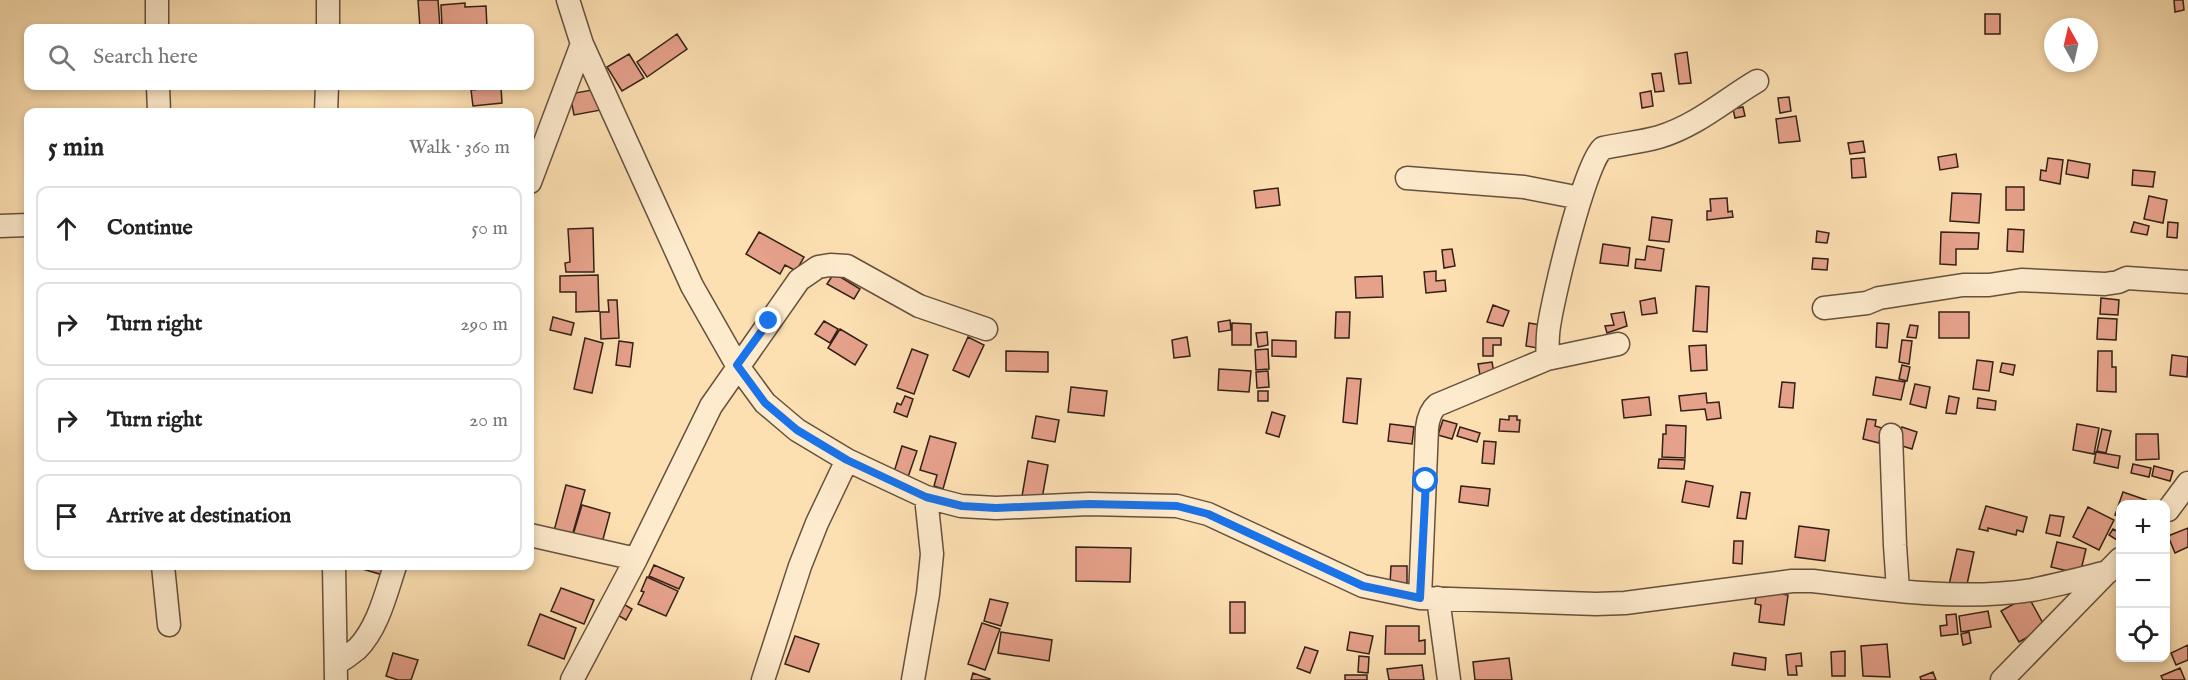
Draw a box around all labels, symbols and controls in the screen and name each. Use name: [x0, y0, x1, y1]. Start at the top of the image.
north arrow: [2044, 18, 2098, 72]
search box: [24, 24, 534, 90]
icon: search: [45, 41, 78, 74]
text: Search here: [93, 43, 198, 71]
text: 5 min: [48, 131, 104, 164]
text: Walk · 360 m: [409, 135, 510, 160]
icon: ahead: [50, 212, 83, 245]
text: Continue: [107, 214, 193, 242]
text: 50 m: [471, 216, 508, 241]
route end: [755, 307, 781, 333]
icon: right: [50, 308, 83, 341]
text: Turn right: [107, 310, 202, 338]
text: 290 m: [460, 312, 508, 337]
icon: right: [50, 404, 83, 437]
text: Turn right: [107, 406, 202, 434]
text: 20 m: [469, 408, 508, 433]
route start: [1412, 467, 1438, 493]
icon: arrive: [50, 500, 83, 533]
map controls: [2116, 500, 2170, 662]
button: +: [2116, 500, 2170, 554]
text: Arrive at destination: [107, 502, 291, 530]
button: −: [2116, 554, 2170, 608]
button: locate: [2116, 608, 2170, 662]

